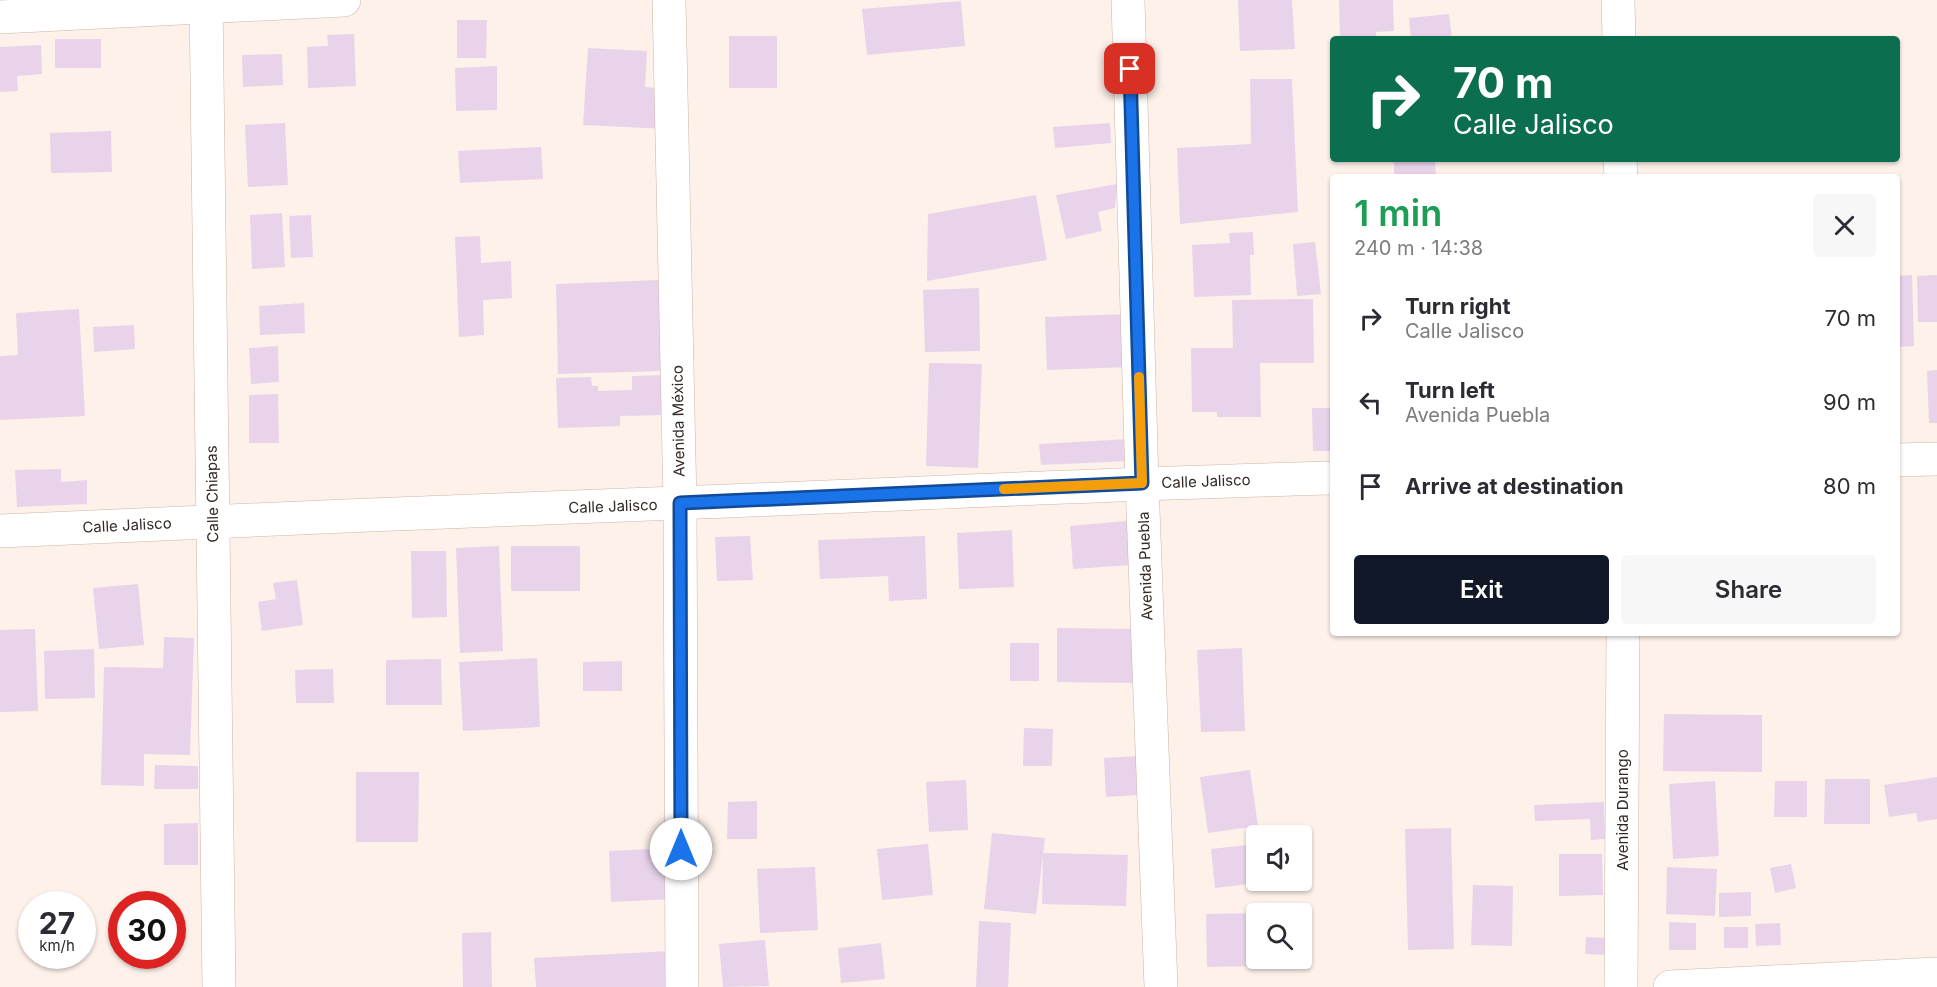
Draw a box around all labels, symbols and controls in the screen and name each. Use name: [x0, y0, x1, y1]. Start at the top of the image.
pin: [1104, 43, 1155, 94]
icon: arrive: [1113, 52, 1146, 85]
text: 70 m: [1453, 57, 1553, 108]
icon: right: [1354, 60, 1432, 138]
text: Calle Jalisco: [1453, 108, 1614, 141]
text: 1 min: [1354, 191, 1442, 235]
button: close: [1813, 194, 1876, 257]
text: 240 m · 14:38: [1354, 236, 1483, 260]
text: Turn right: [1405, 293, 1511, 319]
icon: right: [1354, 302, 1387, 335]
text: 70 m: [1825, 305, 1876, 331]
text: Calle Jalisco: [1405, 319, 1524, 343]
street label: Avenida México: [668, 365, 688, 477]
text: Turn left: [1405, 377, 1495, 403]
icon: left: [1354, 386, 1387, 419]
text: 90 m: [1823, 389, 1876, 415]
text: Avenida Puebla: [1405, 403, 1550, 427]
street label: Calle Chiapas: [202, 445, 222, 543]
street label: Calle Jalisco: [1161, 470, 1251, 492]
icon: arrive: [1354, 470, 1387, 503]
text: Arrive at destination: [1405, 473, 1624, 499]
text: 80 m: [1823, 473, 1876, 499]
street label: Calle Jalisco: [568, 495, 658, 517]
street label: Avenida Puebla: [1134, 511, 1156, 621]
street label: Calle Jalisco: [82, 513, 172, 537]
button: Exit: [1354, 555, 1609, 624]
button: Share: [1621, 555, 1876, 624]
street label: Avenida Durango: [1613, 749, 1632, 871]
position arrow: [649, 817, 713, 881]
map controls: [1246, 825, 1312, 969]
button: sound: [1246, 825, 1312, 891]
speed limit sign: 30: [108, 891, 186, 969]
button: search: [1246, 903, 1312, 969]
text: 27: [39, 905, 75, 941]
text: km/h: [39, 936, 75, 955]

